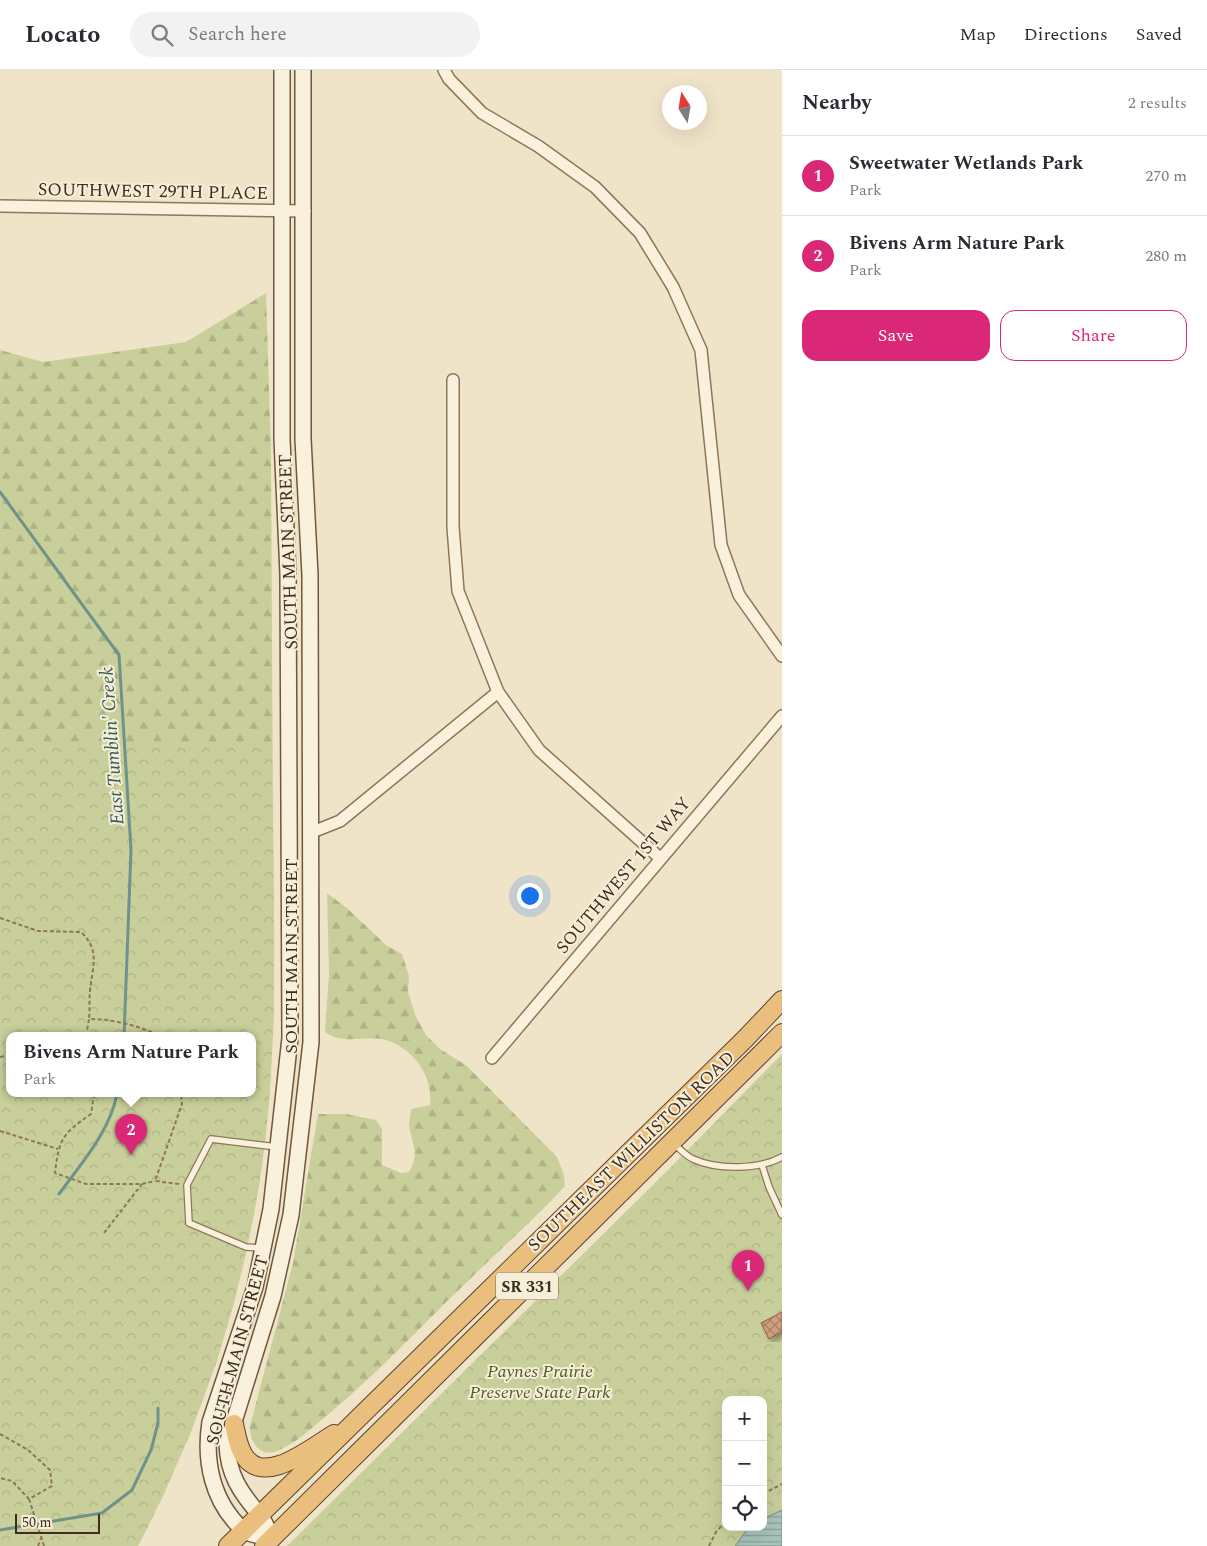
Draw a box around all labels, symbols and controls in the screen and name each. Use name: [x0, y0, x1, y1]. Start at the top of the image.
search box: [130, 12, 480, 57]
text: Locato: [25, 17, 100, 53]
text: Search here: [188, 20, 287, 49]
icon: search: [148, 21, 176, 49]
text: Map: [960, 21, 996, 48]
text: Directions: [1024, 21, 1108, 48]
text: Saved: [1136, 21, 1182, 48]
north arrow: [662, 85, 707, 130]
text: Nearby: [802, 87, 872, 119]
text: 2 results: [1128, 91, 1187, 115]
text: Sweetwater Wetlands Park: [849, 149, 1083, 178]
text: 1: [814, 164, 822, 188]
text: 270 m: [1145, 164, 1187, 188]
street label: SOUTHWEST 29TH PLACE: [38, 176, 268, 207]
text: Park: [849, 178, 882, 202]
text: Bivens Arm Nature Park: [849, 229, 1065, 258]
text: 2: [814, 244, 822, 268]
text: 280 m: [1145, 244, 1187, 268]
text: Park: [849, 258, 882, 282]
button: Save: [802, 310, 990, 361]
button: Share: [1000, 310, 1187, 361]
street label: SOUTH MAIN STREET: [272, 454, 305, 650]
water label: East Tumblin' Creek: [92, 666, 132, 826]
street label: SOUTHWEST 1ST WAY: [549, 791, 697, 960]
street label: SOUTH MAIN STREET: [278, 858, 305, 1054]
your location: [517, 883, 543, 909]
popup: [6, 1032, 256, 1097]
text: Bivens Arm Nature Park: [23, 1038, 239, 1067]
street label: SOUTHEAST WILLISTON ROAD: [522, 1045, 741, 1258]
text: Park: [23, 1067, 56, 1091]
pin: 2: [115, 1114, 147, 1155]
pin: 1: [732, 1250, 764, 1291]
street label: SOUTH MAIN STREET: [199, 1252, 276, 1448]
road number: SR 331: [496, 1272, 558, 1300]
park label: Paynes Prairie Preserve State Park: [469, 1358, 611, 1406]
map controls: [722, 1396, 767, 1531]
button: +: [722, 1396, 767, 1441]
button: −: [722, 1441, 767, 1486]
button: locate: [722, 1486, 767, 1531]
scale bar: [15, 1511, 100, 1534]
text: 50 m: [22, 1512, 52, 1533]

